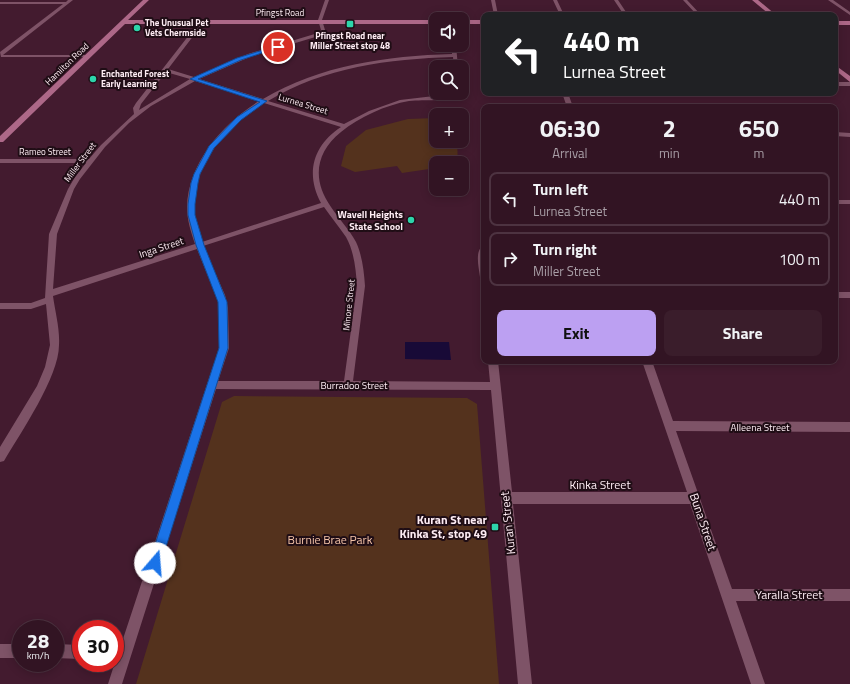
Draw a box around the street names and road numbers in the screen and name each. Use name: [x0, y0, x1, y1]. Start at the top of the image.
street label: Pfingst Road: [256, 6, 305, 19]
street label: Hamilton Road: [42, 39, 92, 88]
street label: Lurnea Street: [277, 90, 330, 117]
street label: Miller Street: [60, 139, 99, 184]
street label: Rameo Street: [19, 145, 72, 158]
street label: Inga Street: [137, 233, 186, 262]
street label: Minore Street: [339, 278, 358, 331]
street label: Burradoo Street: [320, 378, 388, 393]
street label: Alleena Street: [730, 420, 790, 435]
street label: Kinka Street: [569, 475, 631, 494]
street label: Kuran Street: [495, 490, 520, 555]
street label: Buna Street: [685, 490, 722, 554]
street label: Yaralla Street: [756, 585, 823, 604]

